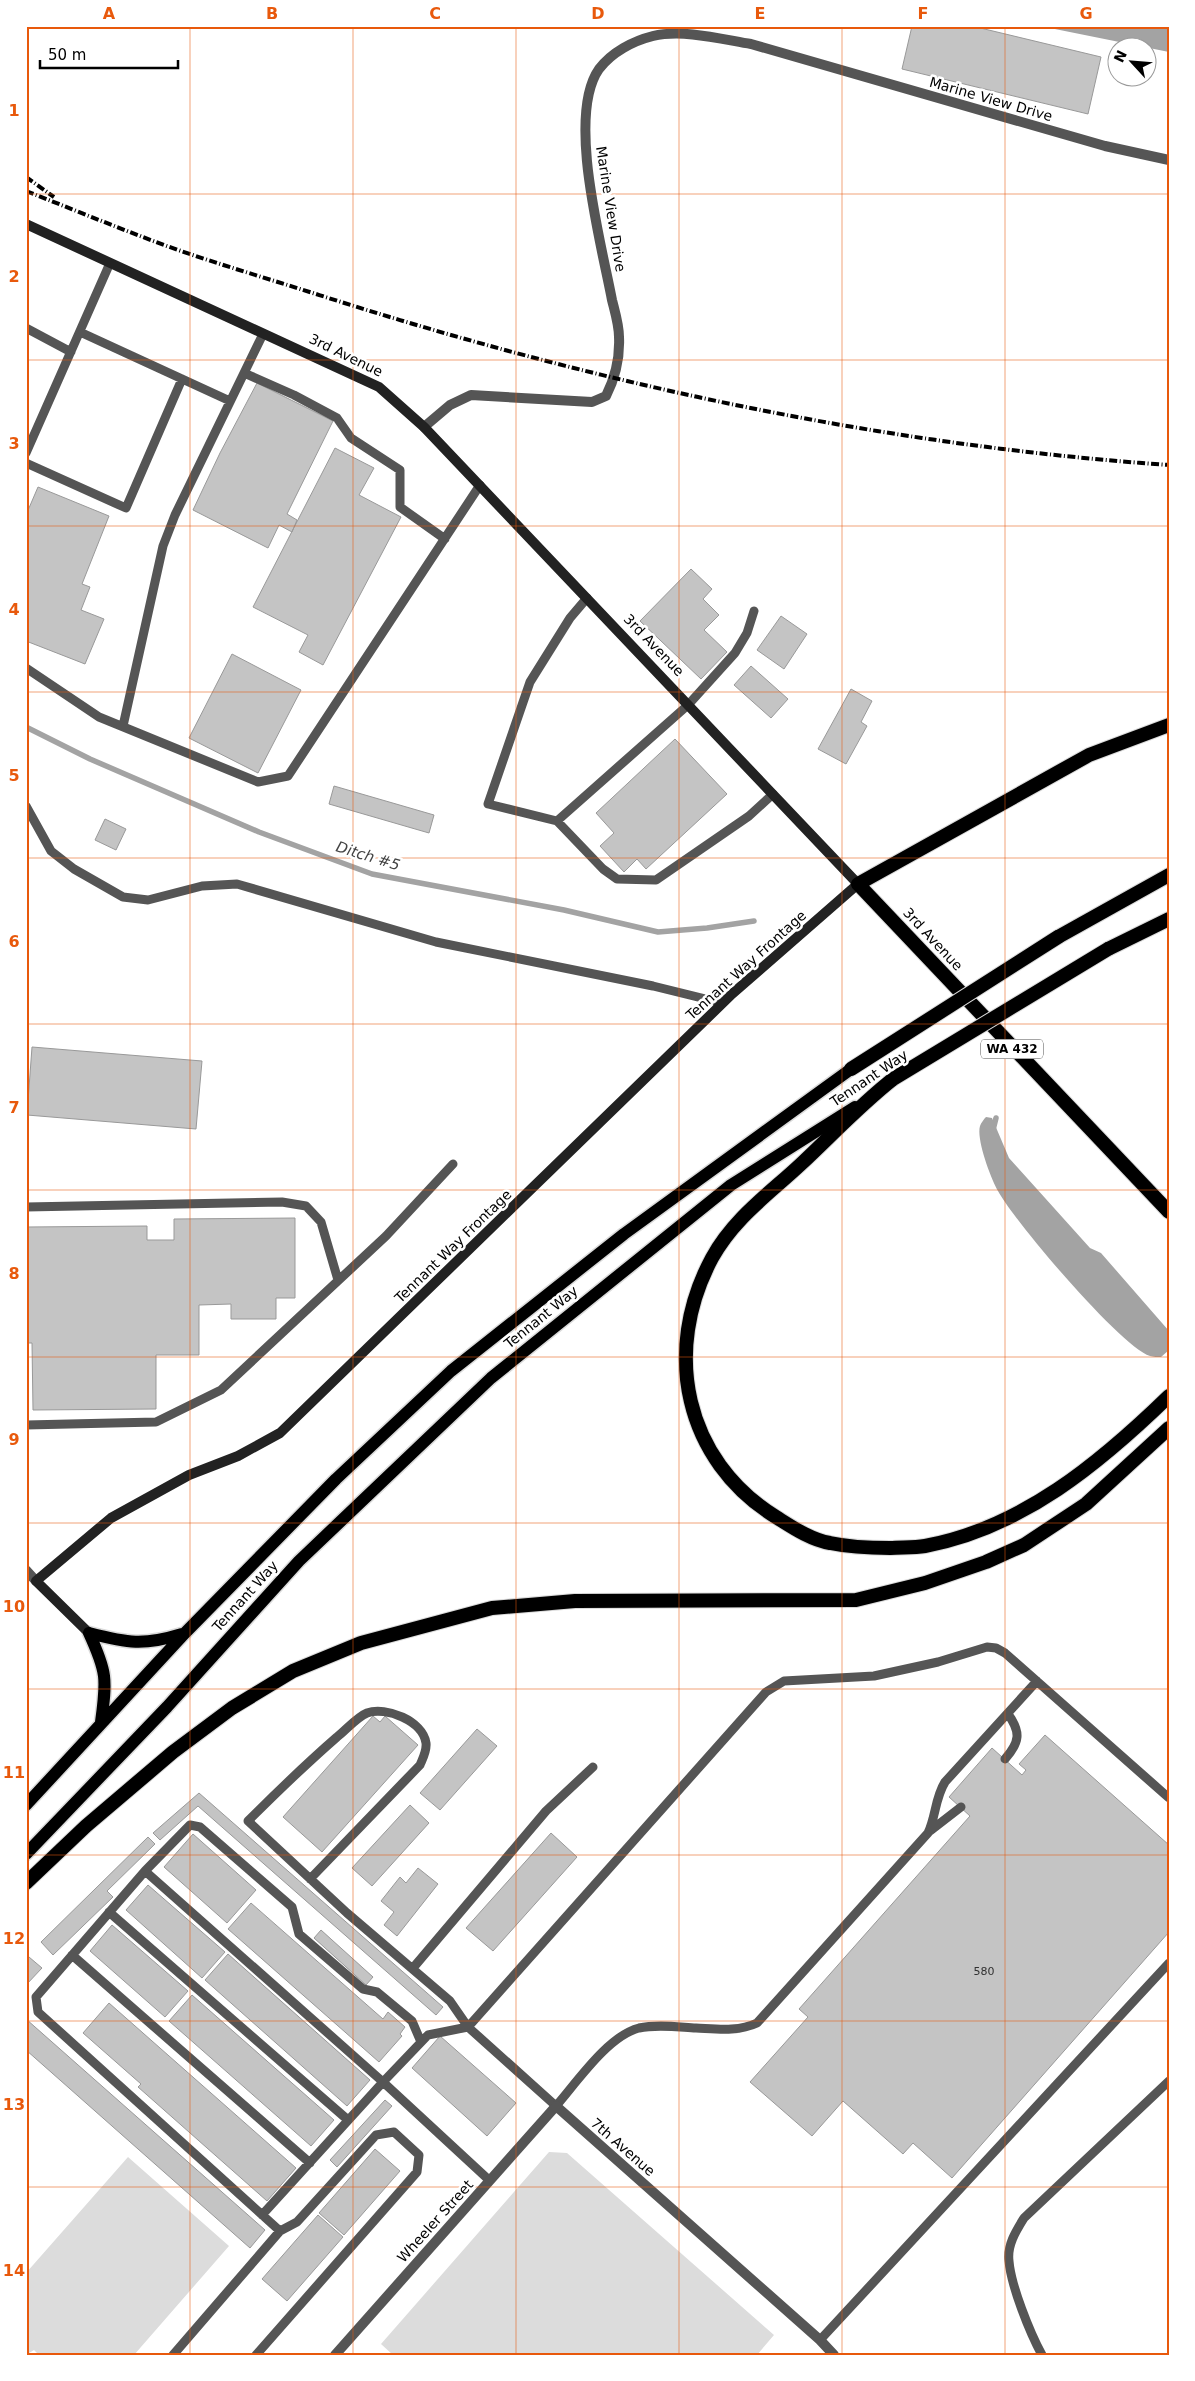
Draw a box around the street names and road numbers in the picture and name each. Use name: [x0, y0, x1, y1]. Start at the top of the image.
street label: Marine View Drive: [928, 74, 1054, 124]
street label: Marine View Drive: [593, 145, 629, 273]
street label: 3rd Avenue: [307, 330, 385, 380]
street label: 3rd Avenue: [621, 611, 687, 679]
street label: 3rd Avenue: [900, 904, 966, 974]
street label: Tennant Way Frontage: [682, 907, 809, 1024]
road number: WA 432: [981, 1040, 1043, 1058]
street label: Tennant Way: [826, 1046, 911, 1110]
street label: Tennant Way Frontage: [391, 1186, 515, 1307]
street label: Tennant Way: [500, 1283, 581, 1352]
street label: Tennant Way: [208, 1557, 281, 1635]
street label: 7th Avenue: [588, 2115, 658, 2179]
street label: Wheeler Street: [394, 2176, 476, 2265]

